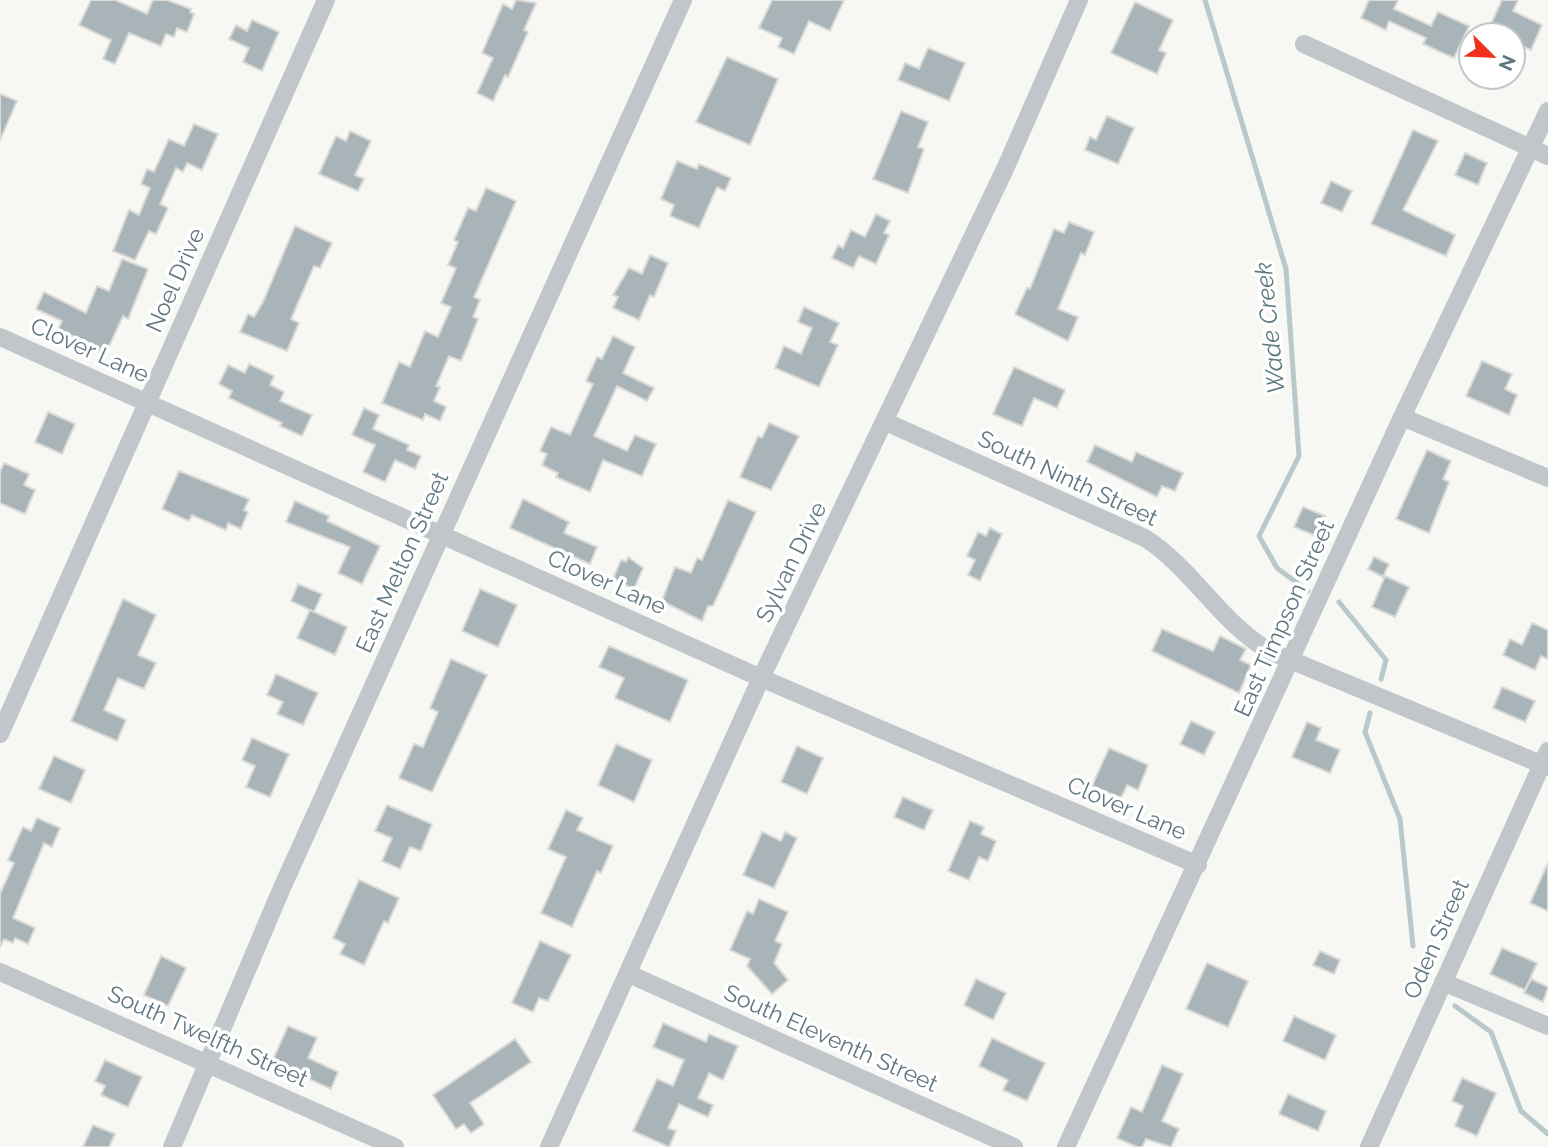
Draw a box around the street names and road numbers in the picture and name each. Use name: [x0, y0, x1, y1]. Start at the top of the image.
street label: Noel Drive: [140, 224, 209, 336]
street label: Clover Lane: [27, 311, 154, 388]
street label: South Ninth Street: [974, 424, 1163, 531]
street label: East Melton Street: [350, 467, 454, 656]
street label: Sylvan Drive: [750, 497, 831, 626]
street label: East Timpson Street: [1228, 515, 1339, 720]
street label: Clover Lane: [544, 543, 671, 620]
street label: Clover Lane: [1064, 770, 1191, 845]
street label: Oden Street: [1397, 875, 1474, 1003]
street label: South Eleventh Street: [720, 978, 943, 1097]
street label: South Twelfth Street: [104, 979, 313, 1092]

